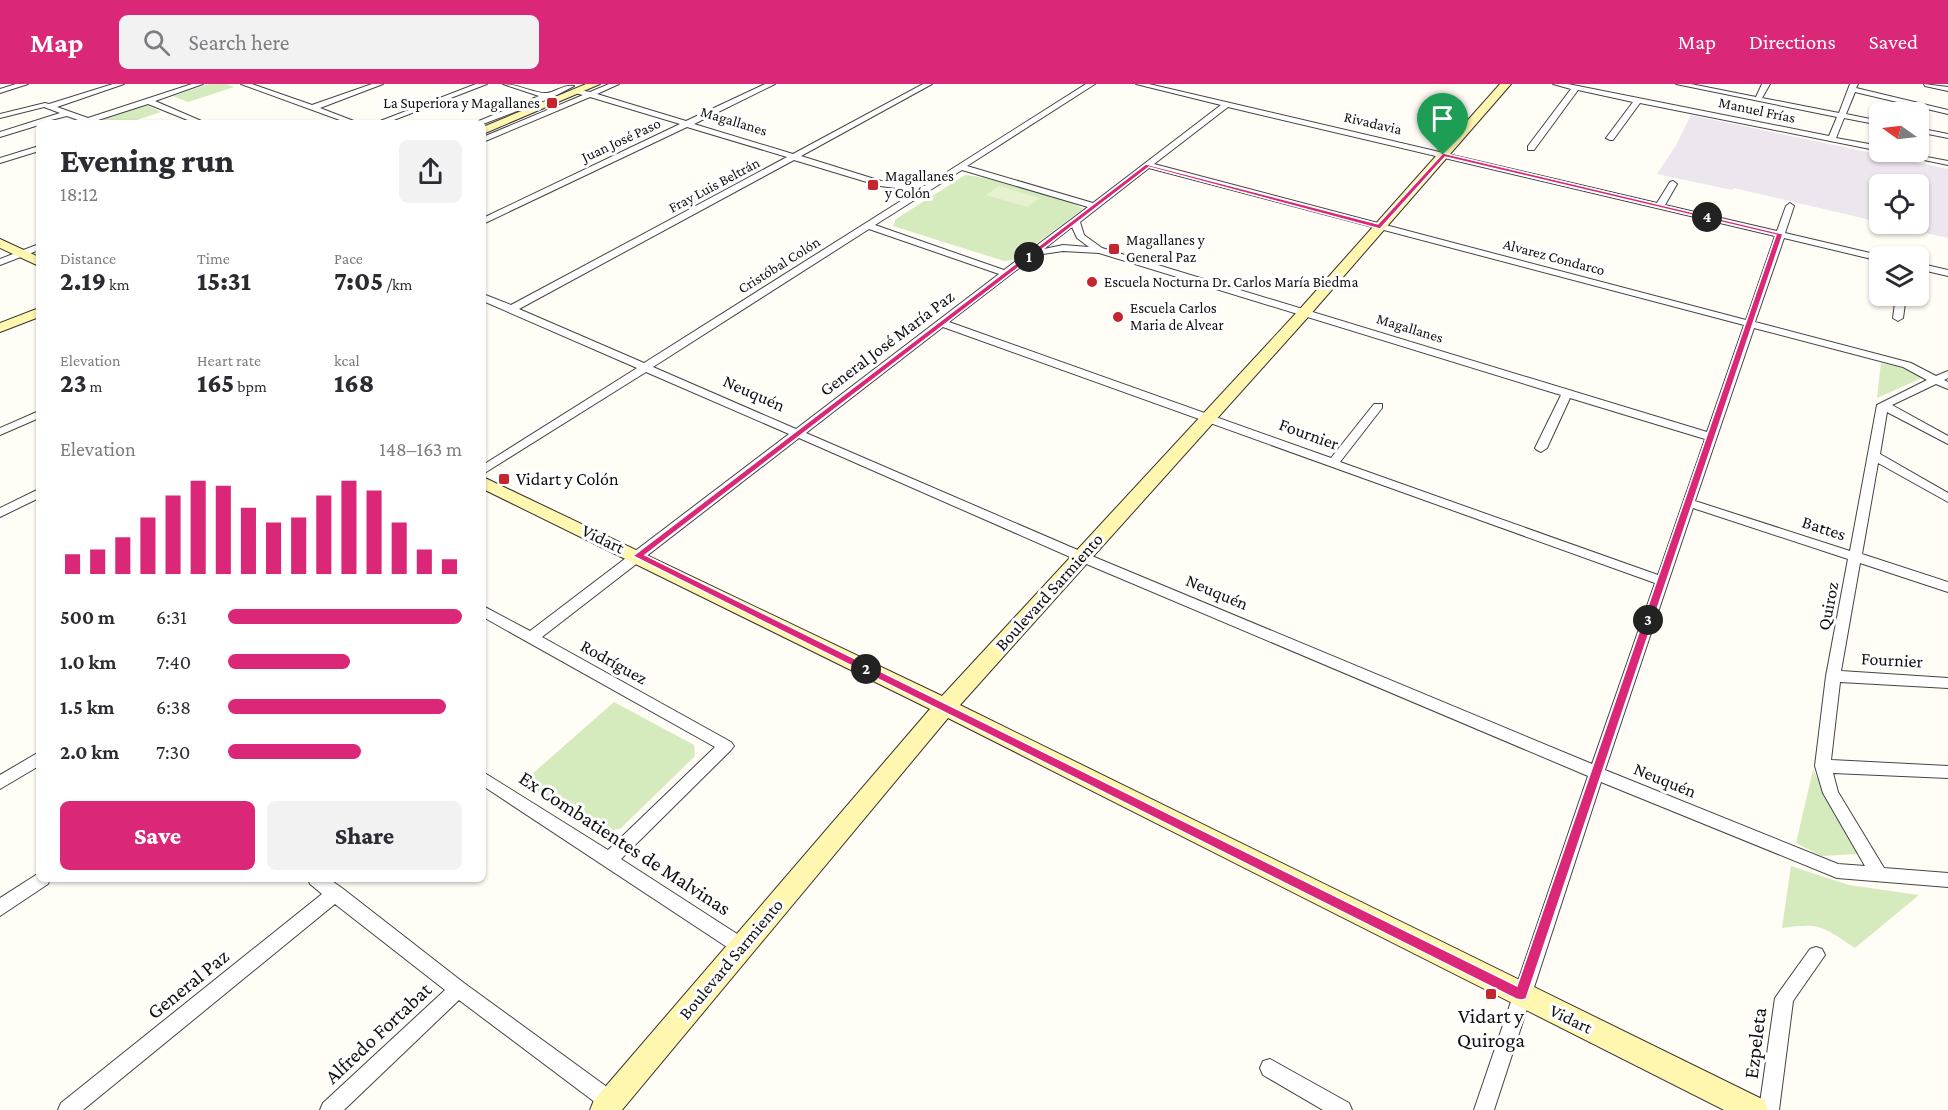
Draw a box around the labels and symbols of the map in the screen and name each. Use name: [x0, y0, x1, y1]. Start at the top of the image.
pin: [1417, 93, 1468, 155]
street label: Manuel Frías: [1717, 94, 1797, 126]
place label: La Superiora y Magallanes: [383, 95, 540, 112]
marker: La Superiora y Magallanes: [545, 96, 559, 110]
north arrow: [1869, 102, 1929, 162]
street label: Magallanes: [698, 103, 769, 140]
street label: Rivadavia: [1343, 109, 1403, 137]
street label: Juan José Paso: [577, 115, 663, 167]
street label: Fray Luis Beltrán: [666, 154, 763, 217]
place label: Magallanes y Colón: [884, 168, 954, 202]
marker: Magallanes y Colón: [866, 178, 880, 192]
pin: 4: [1692, 202, 1722, 232]
place label: Magallanes y General Paz: [1126, 232, 1205, 265]
street label: Cristóbal Colón: [735, 233, 823, 297]
street label: Alvarez Condarco: [1501, 236, 1607, 278]
pin: 1: [1014, 242, 1044, 272]
marker: Magallanes y General Paz: [1107, 242, 1121, 256]
place label: Escuela Nocturna Dr. Carlos María Biedma: [1104, 274, 1358, 290]
marker: Escuela Nocturna Dr. Carlos María Biedma: [1085, 275, 1099, 289]
street label: General José María Paz: [816, 286, 958, 400]
place label: Escuela Carlos Maria de Alvear: [1130, 300, 1224, 333]
marker: Escuela Carlos Maria de Alvear: [1111, 310, 1125, 324]
street label: Magallanes: [1374, 310, 1445, 347]
street label: Neuquén: [720, 371, 788, 416]
street label: Fournier: [1276, 414, 1342, 454]
place label: Vidart y Colón: [516, 469, 619, 489]
marker: Vidart y Colón: [497, 472, 511, 486]
street label: Battes: [1800, 512, 1848, 544]
street label: Vidart: [578, 520, 628, 558]
street label: Boulevard Sarmiento: [991, 529, 1107, 655]
street label: Neuquén: [1183, 570, 1251, 614]
street label: Quiroz: [1814, 580, 1843, 632]
pin: 3: [1633, 605, 1663, 635]
street label: Rodríguez: [577, 636, 651, 689]
street label: Fournier: [1860, 648, 1924, 672]
pin: 2: [851, 654, 881, 684]
street label: Neuquén: [1631, 758, 1699, 802]
street label: Ex Combatientes de Malvinas: [515, 766, 735, 920]
street label: Boulevard Sarmiento: [675, 895, 787, 1023]
street label: General Paz: [142, 944, 234, 1024]
street label: Alfredo Fortabat: [320, 977, 437, 1089]
marker: Vidart y Quiroga: [1484, 987, 1498, 1001]
street label: Vidart: [1546, 1000, 1596, 1038]
place label: Vidart y Quiroga: [1457, 1004, 1525, 1052]
street label: Ezpeleta: [1739, 1006, 1771, 1080]

